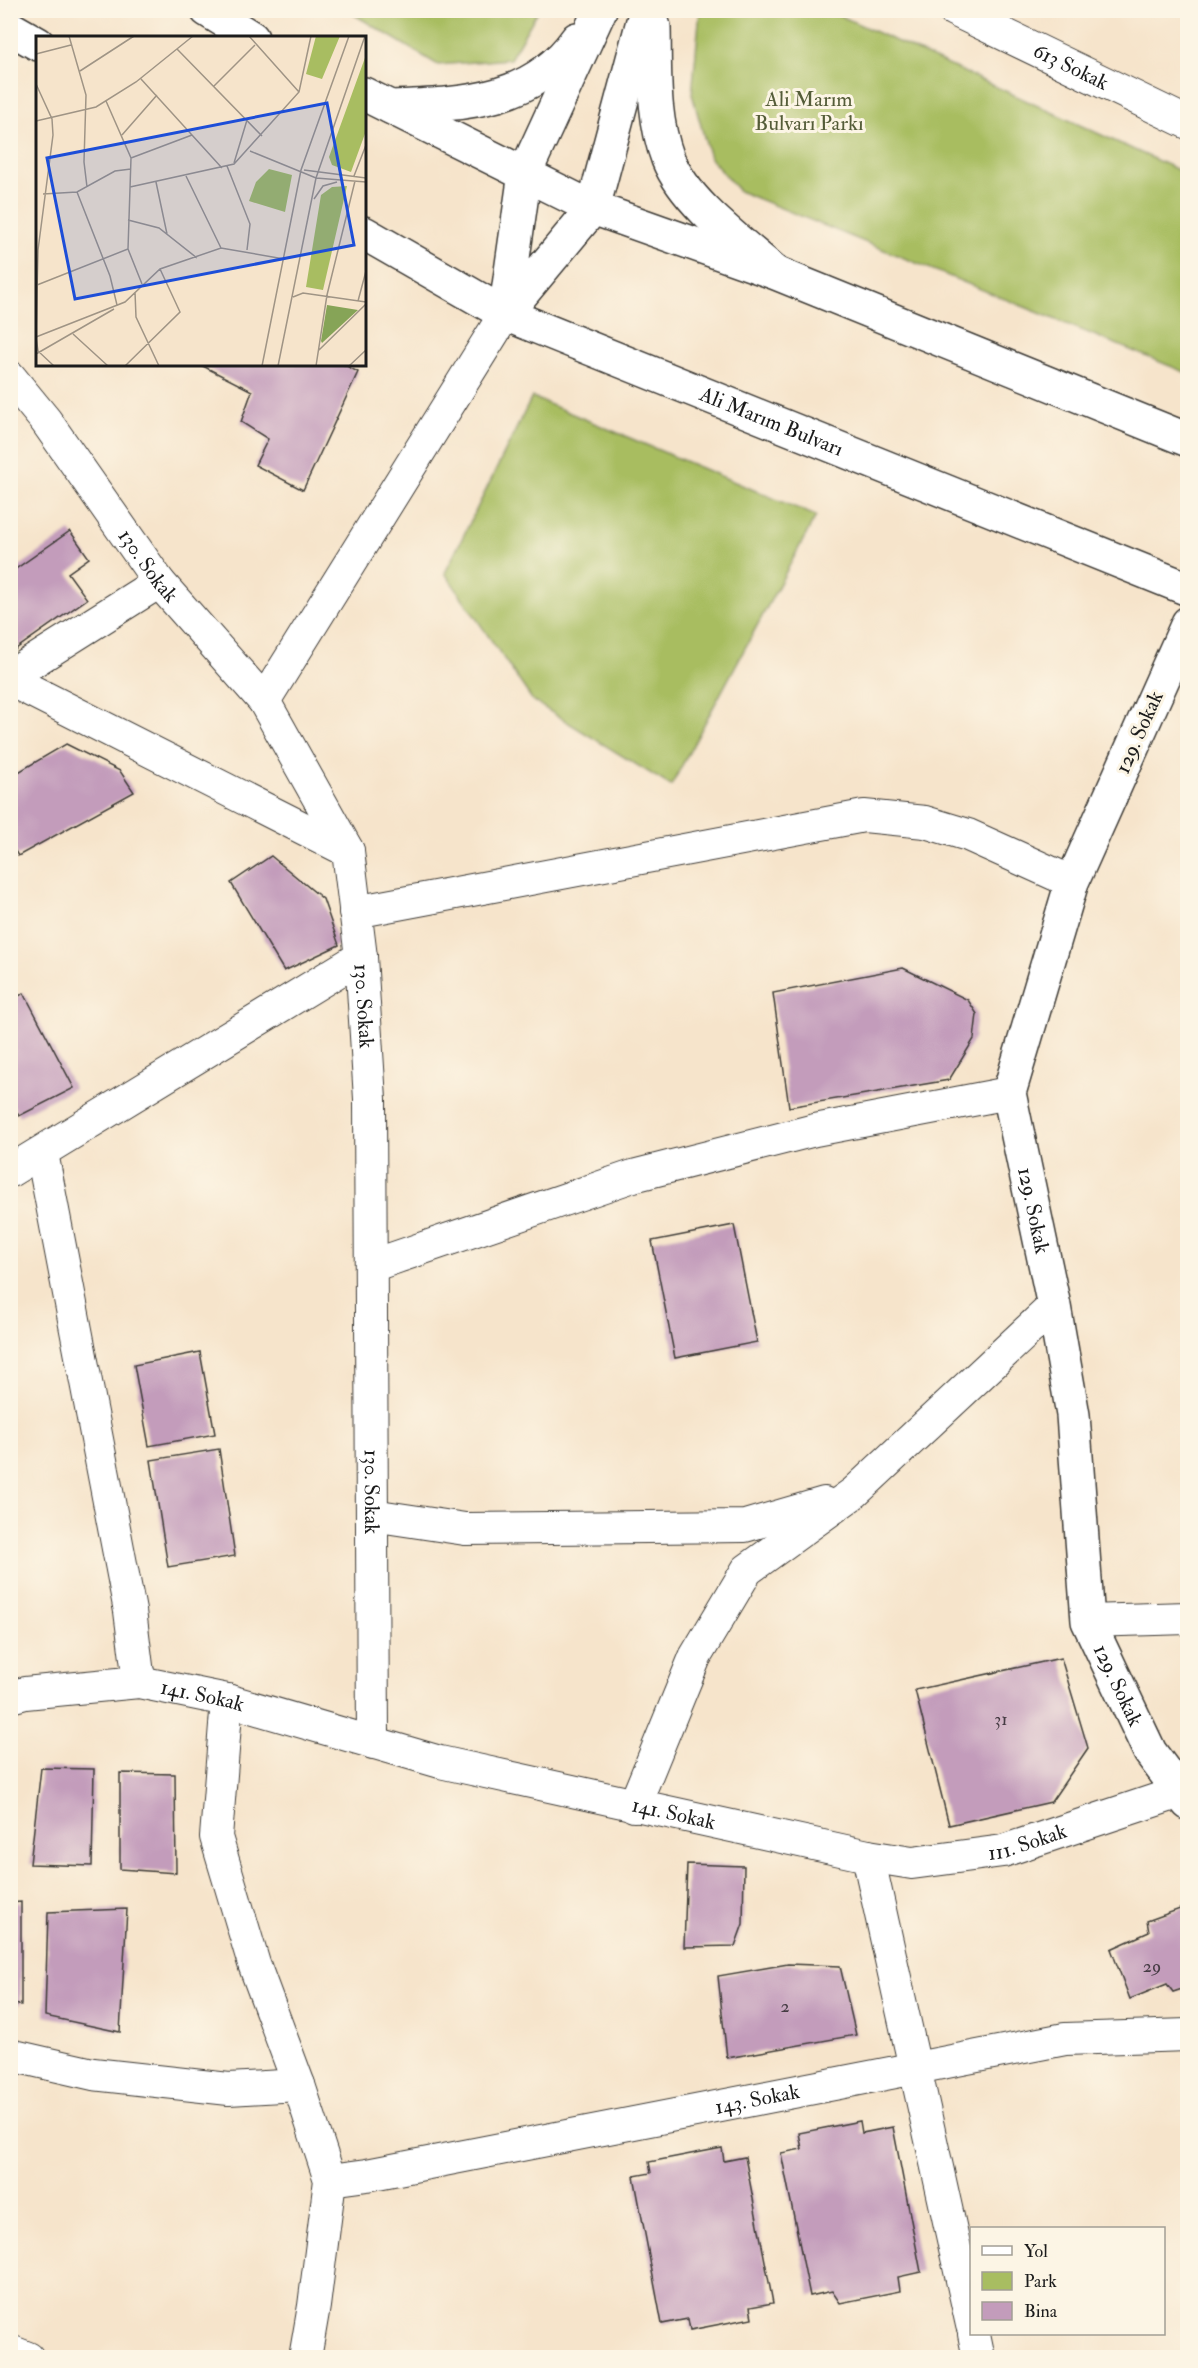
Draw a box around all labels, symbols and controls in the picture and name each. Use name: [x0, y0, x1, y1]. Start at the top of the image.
inset map: [36, 36, 366, 366]
street label: 613 Sokak: [1029, 37, 1113, 97]
park label: Ali Marım Bulvarı Parkı: [754, 86, 864, 137]
street label: Ali Marım Bulvarı: [695, 380, 848, 463]
street label: 130. Sokak: [112, 524, 184, 609]
street label: 129. Sokak: [1109, 687, 1170, 778]
street label: 130. Sokak: [347, 963, 380, 1049]
street label: 129. Sokak: [1011, 1165, 1056, 1256]
street label: 130. Sokak: [358, 1449, 385, 1534]
street label: 129. Sokak: [1087, 1640, 1149, 1731]
street label: 141. Sokak: [158, 1674, 248, 1718]
house number: 31: [994, 1708, 1008, 1731]
street label: 141. Sokak: [629, 1792, 718, 1836]
street label: 111. Sokak: [986, 1818, 1070, 1867]
house number: 29: [1143, 1955, 1161, 1978]
house number: 2: [780, 1995, 790, 2018]
street label: 143. Sokak: [713, 2078, 802, 2121]
legend: [970, 2227, 1165, 2335]
text: Yol: [1024, 2240, 1048, 2263]
text: Park: [1024, 2270, 1057, 2293]
text: Bina: [1024, 2300, 1058, 2323]

